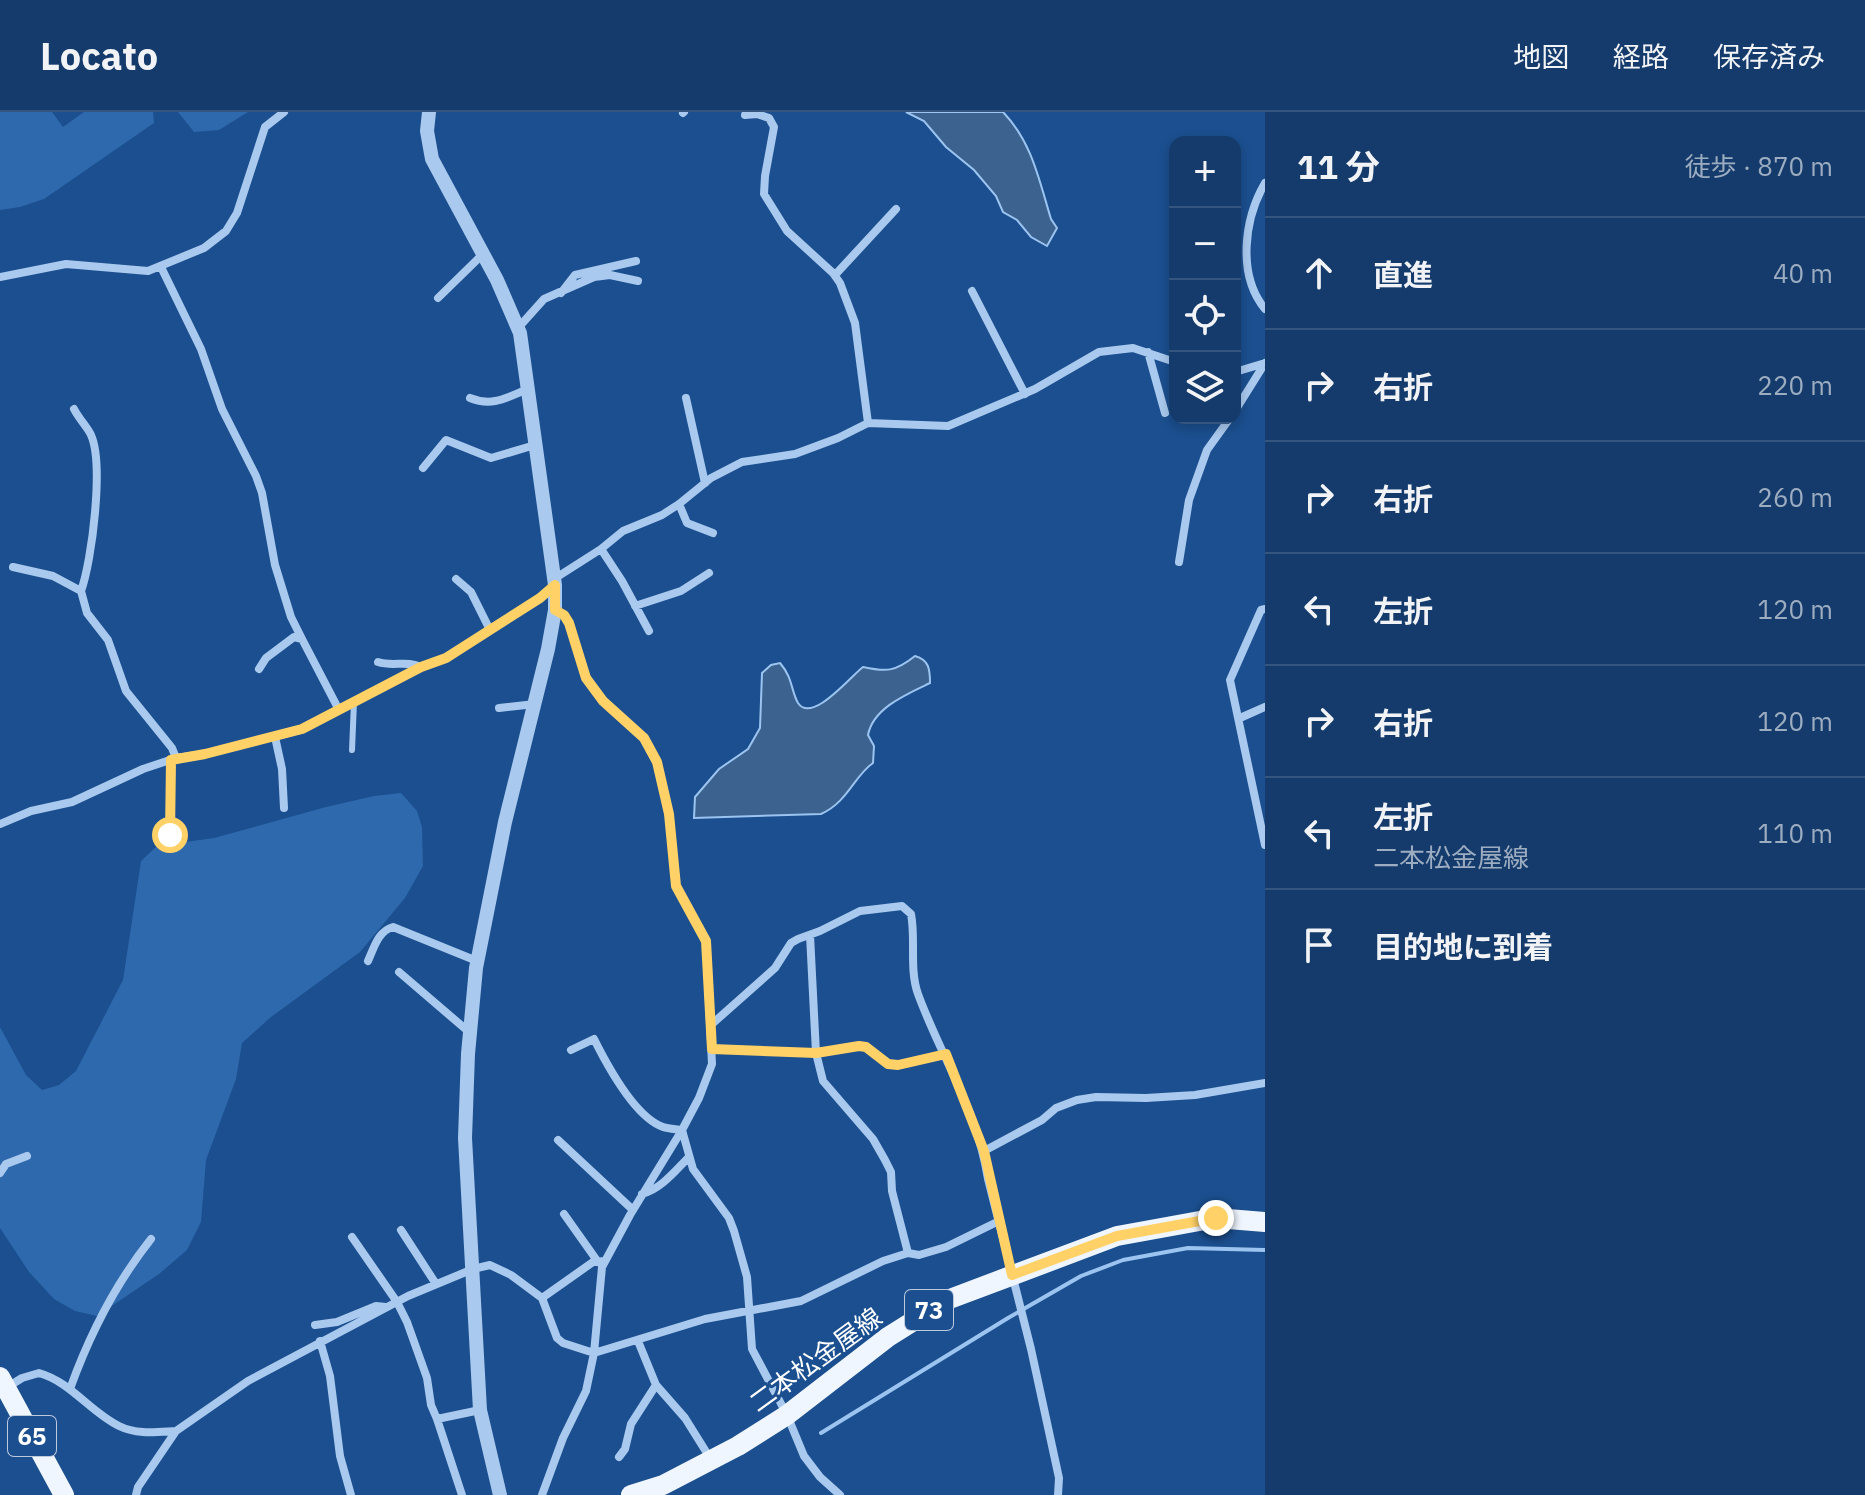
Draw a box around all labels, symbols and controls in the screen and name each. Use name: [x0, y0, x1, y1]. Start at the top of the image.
text: Locato: [40, 31, 158, 80]
text: 地図: [1513, 38, 1569, 75]
text: 経路: [1613, 38, 1669, 75]
text: 保存済み: [1713, 38, 1825, 75]
map controls: [1169, 136, 1241, 424]
button: +: [1169, 136, 1241, 208]
text: 11 分: [1297, 144, 1380, 188]
text: 徒歩 · 870 m: [1685, 149, 1833, 183]
button: −: [1169, 208, 1241, 280]
icon: ahead: [1297, 251, 1341, 295]
text: 直進: [1373, 255, 1433, 294]
text: 40 m: [1773, 256, 1833, 290]
button: locate: [1169, 280, 1241, 352]
button: layers: [1169, 352, 1241, 424]
icon: right: [1297, 363, 1341, 407]
text: 右折: [1373, 367, 1433, 406]
text: 220 m: [1757, 368, 1833, 402]
icon: right: [1297, 475, 1341, 519]
text: 右折: [1373, 479, 1433, 518]
text: 260 m: [1757, 480, 1833, 514]
icon: left: [1297, 587, 1341, 631]
text: 左折: [1373, 591, 1433, 630]
text: 120 m: [1757, 592, 1833, 626]
icon: right: [1297, 699, 1341, 743]
text: 右折: [1373, 703, 1433, 742]
text: 120 m: [1757, 704, 1833, 738]
text: 左折: [1373, 797, 1433, 836]
icon: left: [1297, 811, 1341, 855]
text: 110 m: [1757, 816, 1833, 850]
route start: [152, 817, 188, 853]
text: 二本松金屋線: [1373, 840, 1529, 874]
icon: arrive: [1297, 923, 1341, 967]
text: 目的地に到着: [1373, 927, 1553, 966]
route end: [1198, 1200, 1234, 1236]
road number: 73: [905, 1290, 953, 1330]
street label: 二本松金屋線: [742, 1299, 888, 1419]
road number: 65: [8, 1416, 56, 1456]

